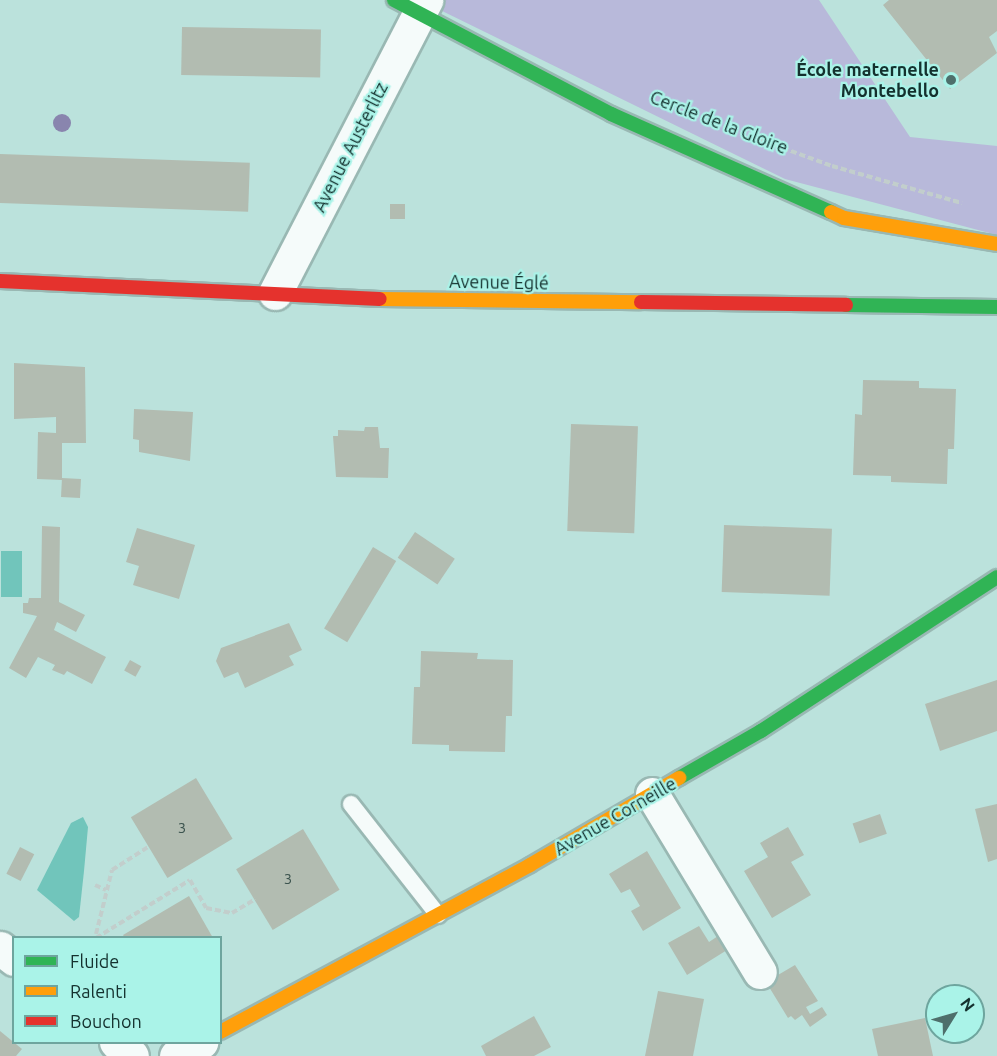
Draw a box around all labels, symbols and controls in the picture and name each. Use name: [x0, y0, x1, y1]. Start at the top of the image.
place label: École maternelle Montebello: [796, 59, 939, 101]
marker: École maternelle Montebello: [944, 73, 958, 87]
street label: Avenue Austerlitz: [308, 78, 392, 216]
street label: Cercle de la Gloire: [647, 86, 791, 158]
street label: Avenue Églé: [449, 270, 549, 294]
street label: Avenue Corneille: [550, 772, 680, 860]
house number: 3: [178, 819, 186, 837]
house number: 3: [284, 870, 292, 888]
legend: [12, 936, 222, 1044]
text: Fluide: [70, 951, 119, 971]
text: Ralenti: [70, 981, 127, 1001]
north arrow: [925, 984, 985, 1044]
text: N: [957, 994, 979, 1015]
text: Bouchon: [70, 1011, 142, 1031]

